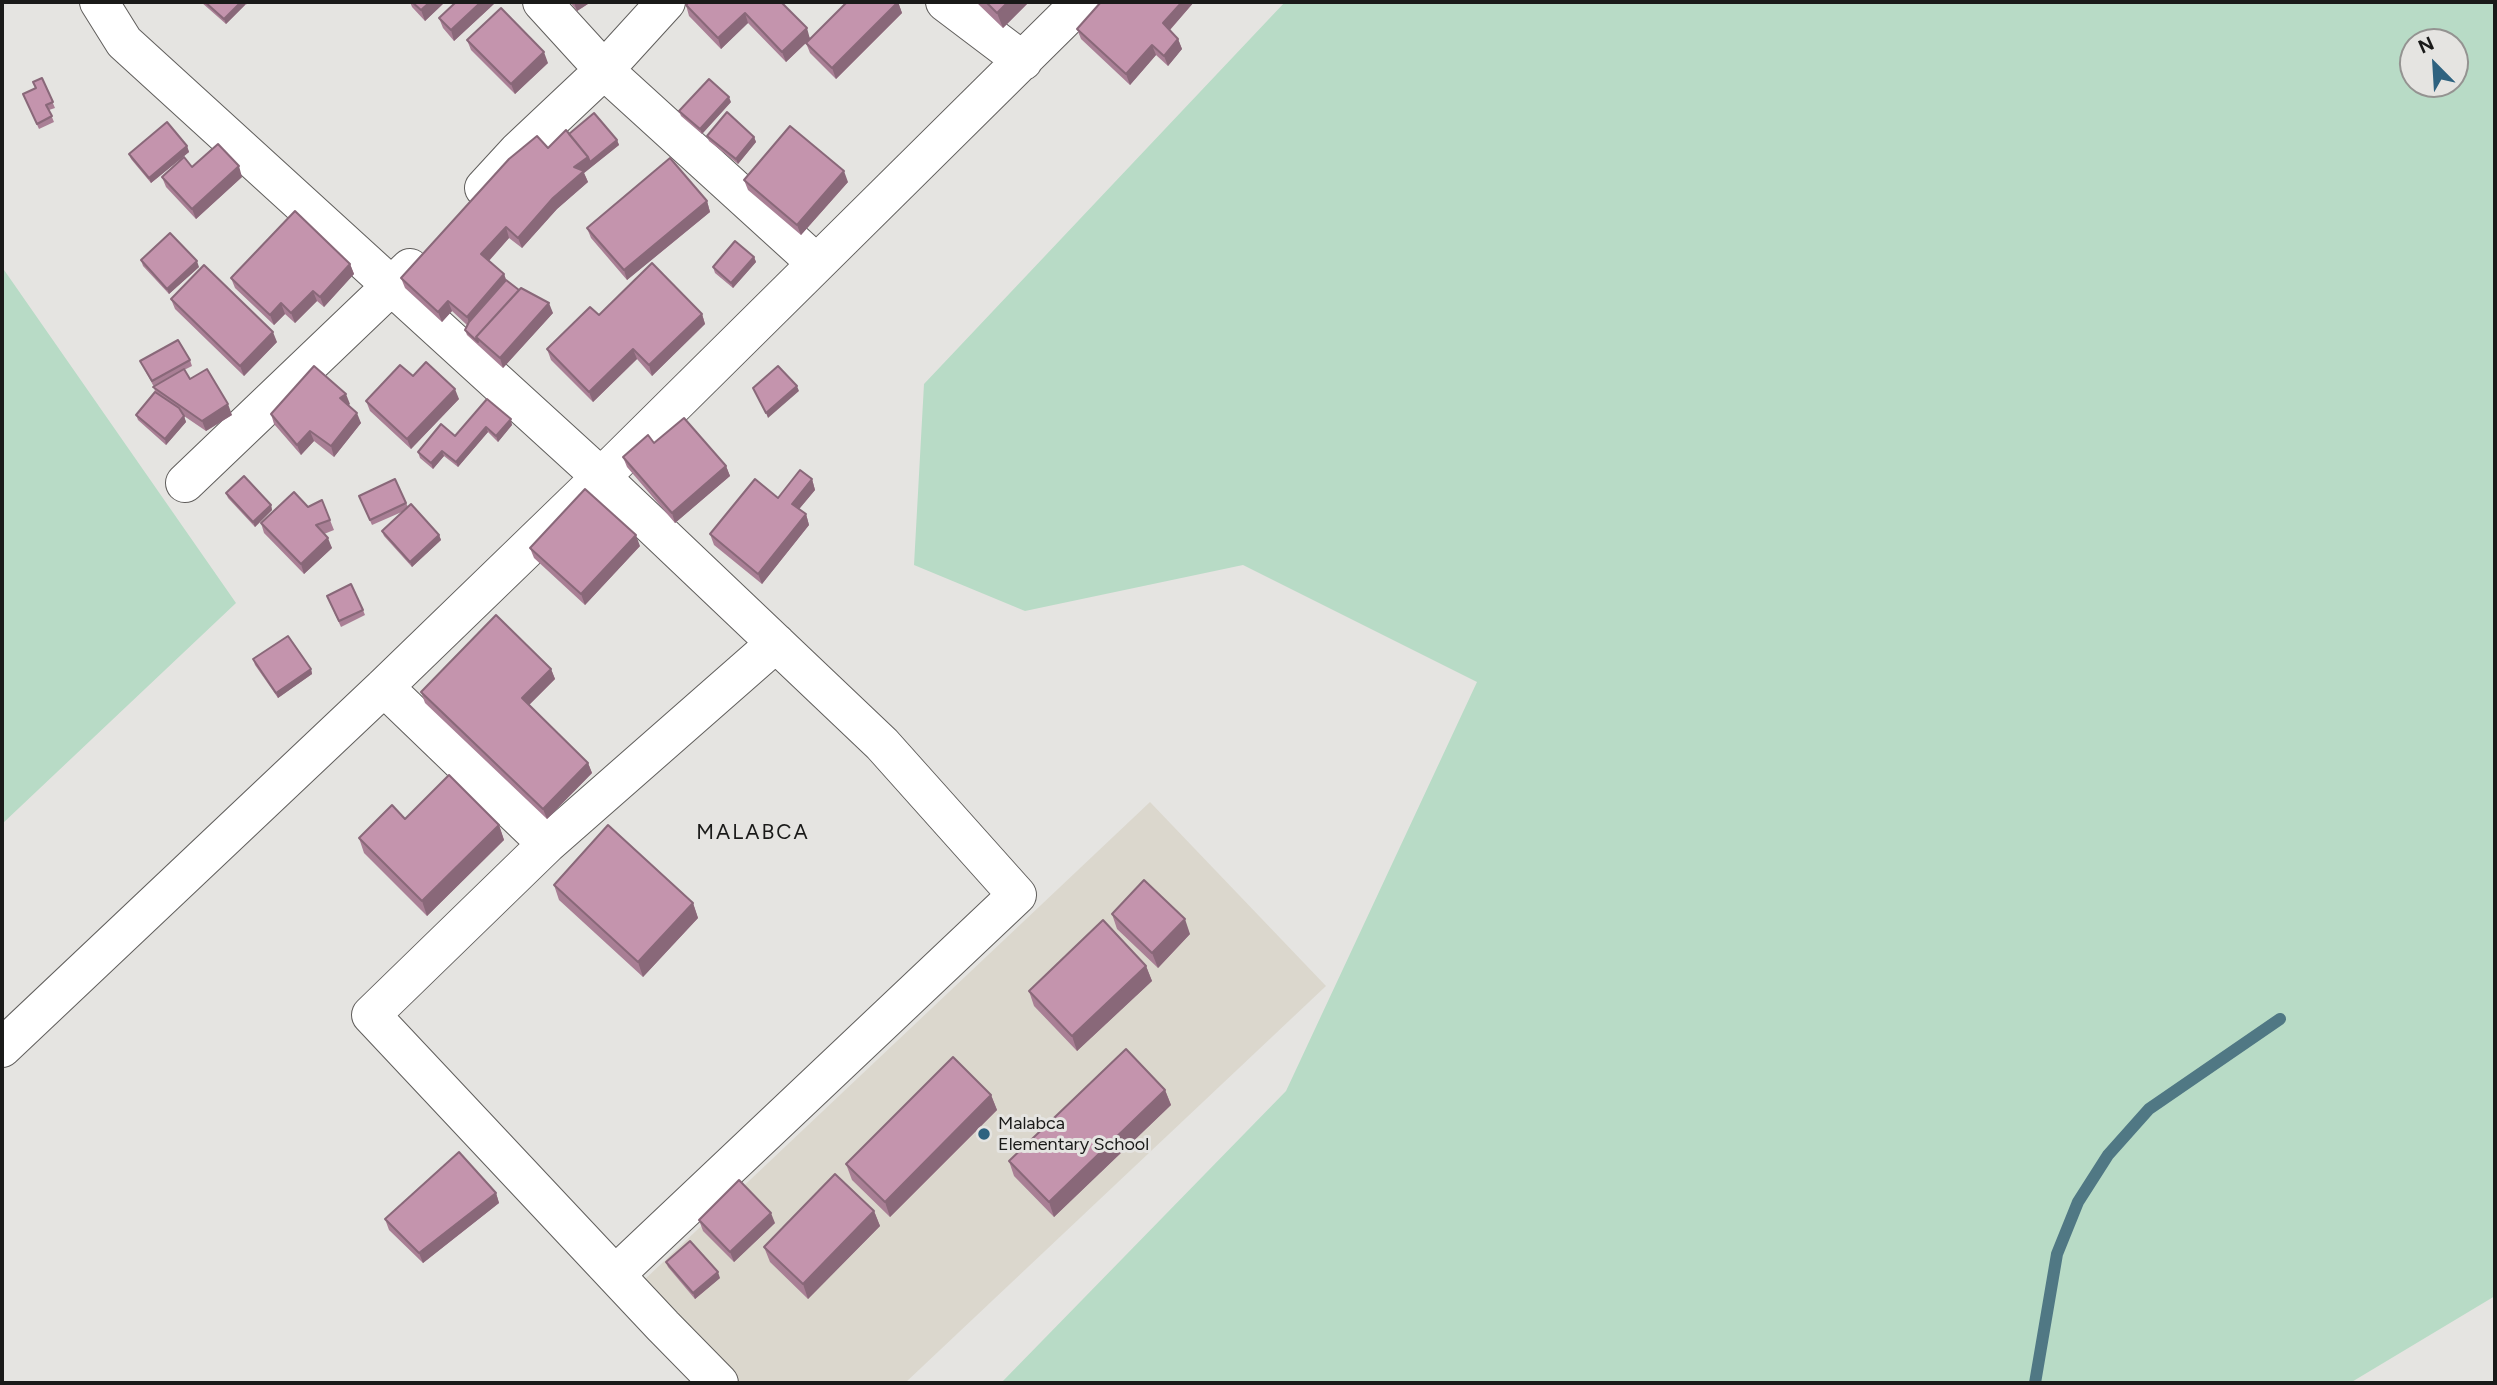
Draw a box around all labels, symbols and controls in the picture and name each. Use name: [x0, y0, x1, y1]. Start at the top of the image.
north arrow: [2399, 28, 2469, 98]
text: N: [2415, 32, 2437, 59]
district label: MALABCA: [697, 820, 809, 846]
place label: Malabca Elementary School: [998, 1113, 1149, 1156]
marker: Malabca Elementary School: [976, 1126, 992, 1142]

